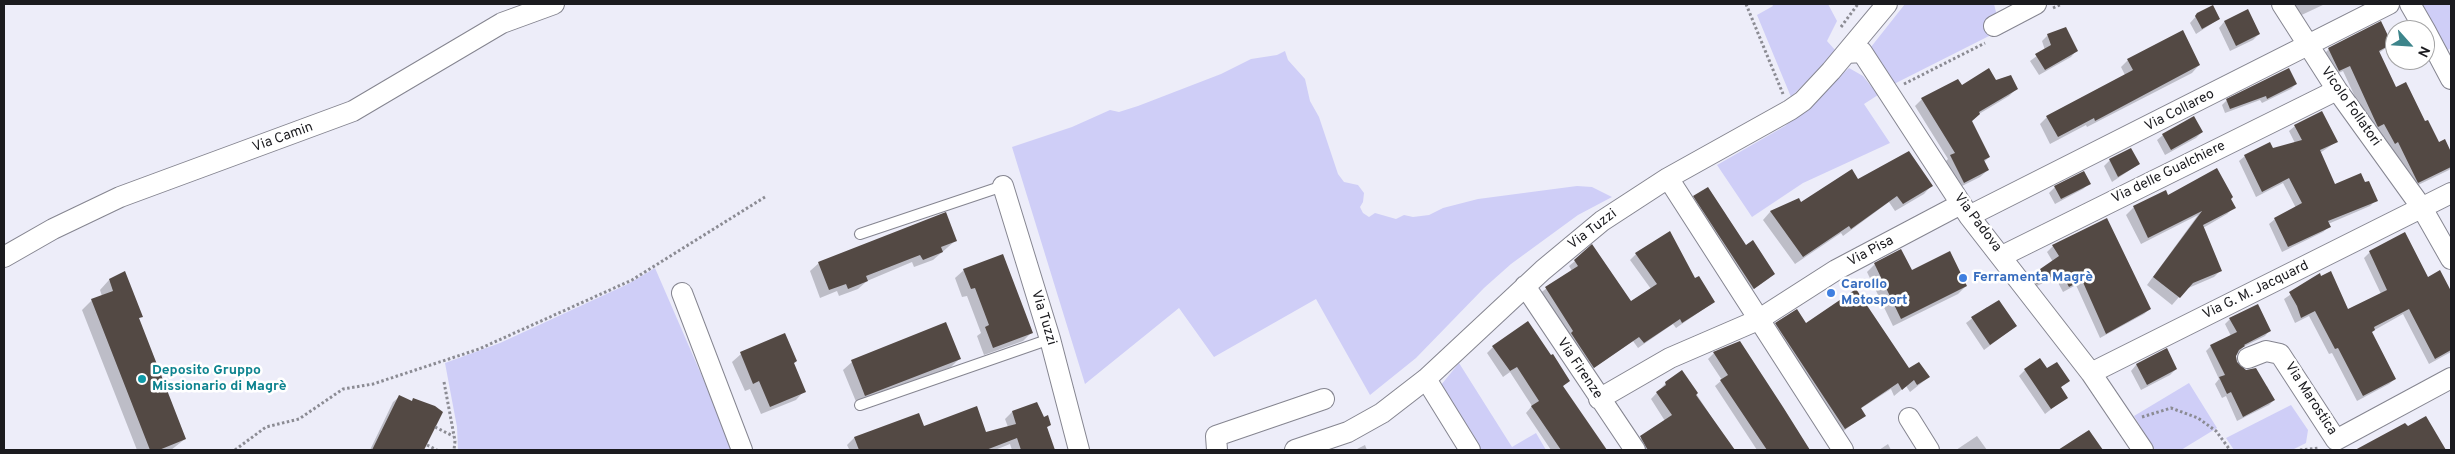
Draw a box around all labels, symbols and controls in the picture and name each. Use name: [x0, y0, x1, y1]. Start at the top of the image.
north arrow: [2385, 20, 2435, 70]
text: N: [2413, 43, 2433, 60]
street label: Vicolo Follatori: [2316, 64, 2384, 150]
street label: Via Collareo: [2142, 86, 2218, 136]
street label: Via Camin: [250, 119, 316, 157]
street label: Via delle Gualchiere: [2109, 138, 2229, 208]
street label: Via Padova: [1949, 190, 2005, 256]
street label: Via Tuzzi: [1565, 206, 1621, 254]
street label: Via Pisa: [1845, 233, 1897, 271]
street label: Via G. M. Jacquard: [2200, 258, 2312, 324]
place label: Ferramenta Magrè: [1973, 270, 2093, 286]
marker: Ferramenta Magrè: [1957, 272, 1969, 284]
place label: Carollo Motosport: [1841, 277, 1908, 310]
marker: Carollo Motosport: [1825, 287, 1837, 299]
street label: Via Tuzzi: [1027, 289, 1059, 347]
street label: Via Firenze: [1552, 335, 1606, 403]
street label: Via Marostica: [2280, 359, 2340, 439]
place label: Deposito Gruppo Missionario di Magrè: [152, 363, 287, 396]
marker: Deposito Gruppo Missionario di Magrè: [136, 373, 148, 385]

